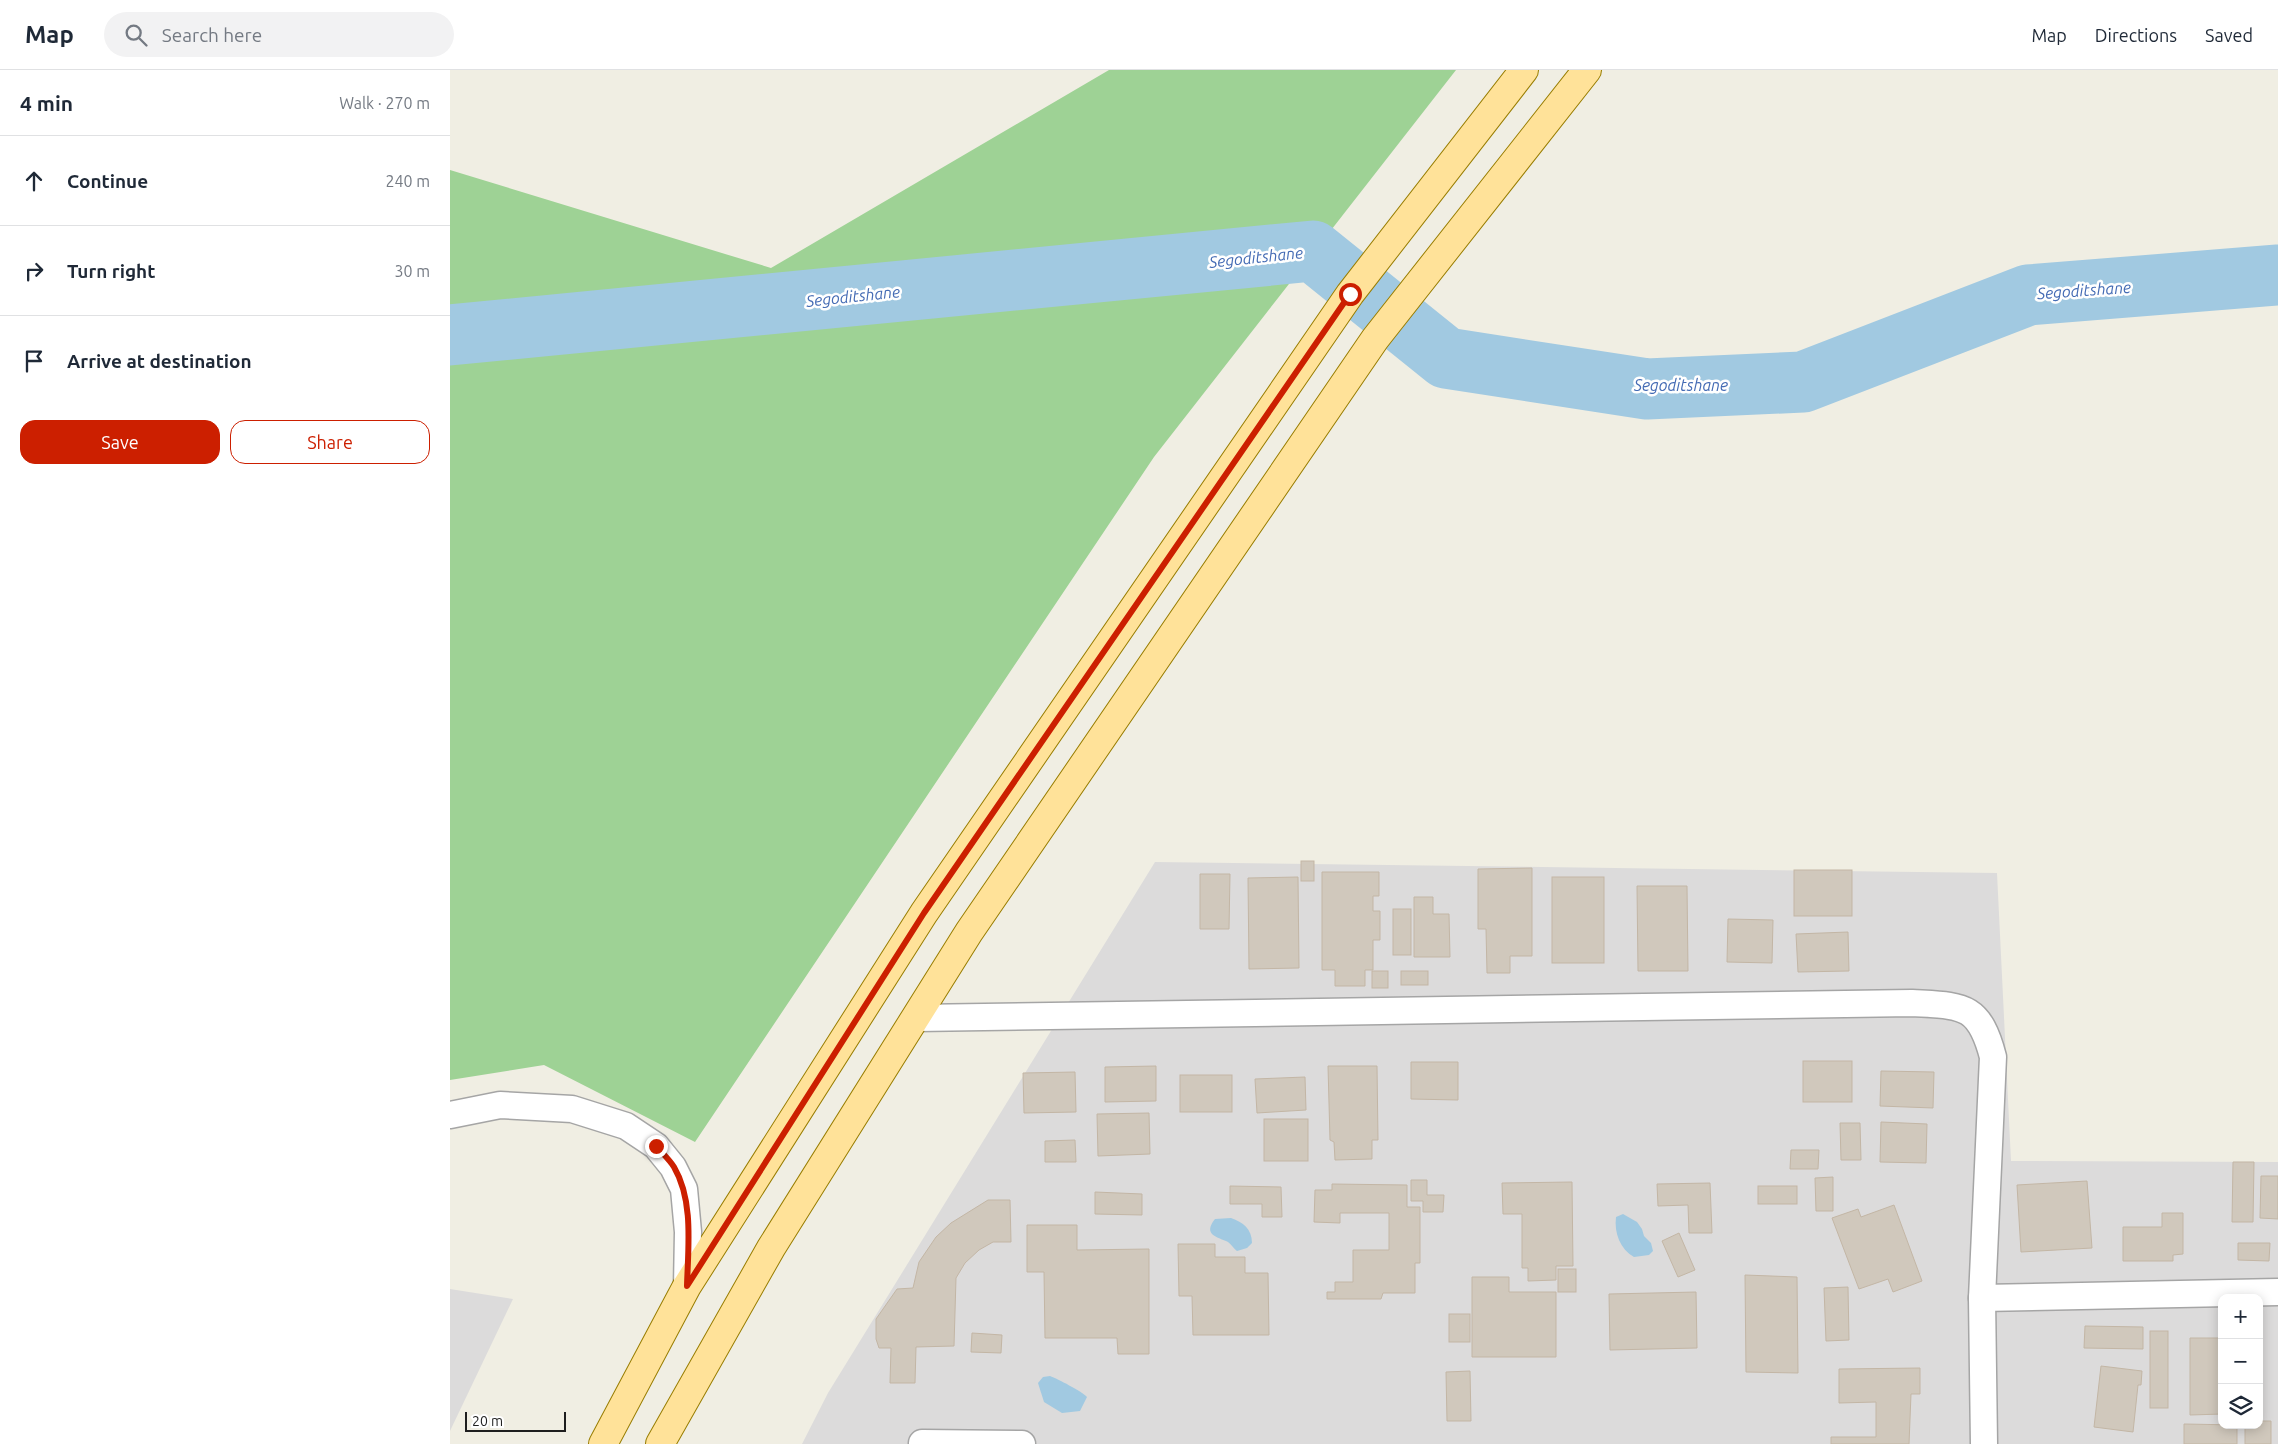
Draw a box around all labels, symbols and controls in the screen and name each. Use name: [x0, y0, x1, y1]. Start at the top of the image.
search box: [104, 12, 454, 57]
text: Map: [25, 21, 74, 48]
icon: search: [122, 21, 150, 49]
text: Search here: [162, 24, 262, 46]
text: Map: [2031, 25, 2067, 45]
text: Directions: [2095, 25, 2177, 45]
text: Saved: [2205, 25, 2253, 45]
text: 4 min: [20, 91, 73, 115]
text: Walk · 270 m: [339, 94, 430, 112]
icon: ahead: [20, 167, 48, 195]
text: Continue: [67, 170, 148, 192]
text: 240 m: [385, 172, 430, 190]
water label: Segoditshane: [1207, 243, 1304, 271]
icon: right: [20, 257, 48, 285]
text: Turn right: [67, 260, 155, 282]
text: 30 m: [394, 262, 430, 280]
water label: Segoditshane: [2035, 278, 2132, 302]
water label: Segoditshane: [804, 282, 901, 310]
route start: [1339, 283, 1362, 306]
icon: arrive: [20, 347, 48, 375]
text: Arrive at destination: [67, 350, 252, 372]
water label: Segoditshane: [1633, 376, 1728, 394]
button: Save: [20, 420, 220, 464]
button: Share: [230, 420, 430, 464]
route end: [645, 1135, 668, 1158]
map controls: [2218, 1294, 2263, 1429]
button: +: [2218, 1294, 2263, 1339]
button: −: [2218, 1339, 2263, 1384]
button: layers: [2218, 1384, 2263, 1429]
scale bar: [465, 1409, 566, 1432]
text: 20 m: [472, 1413, 503, 1429]

